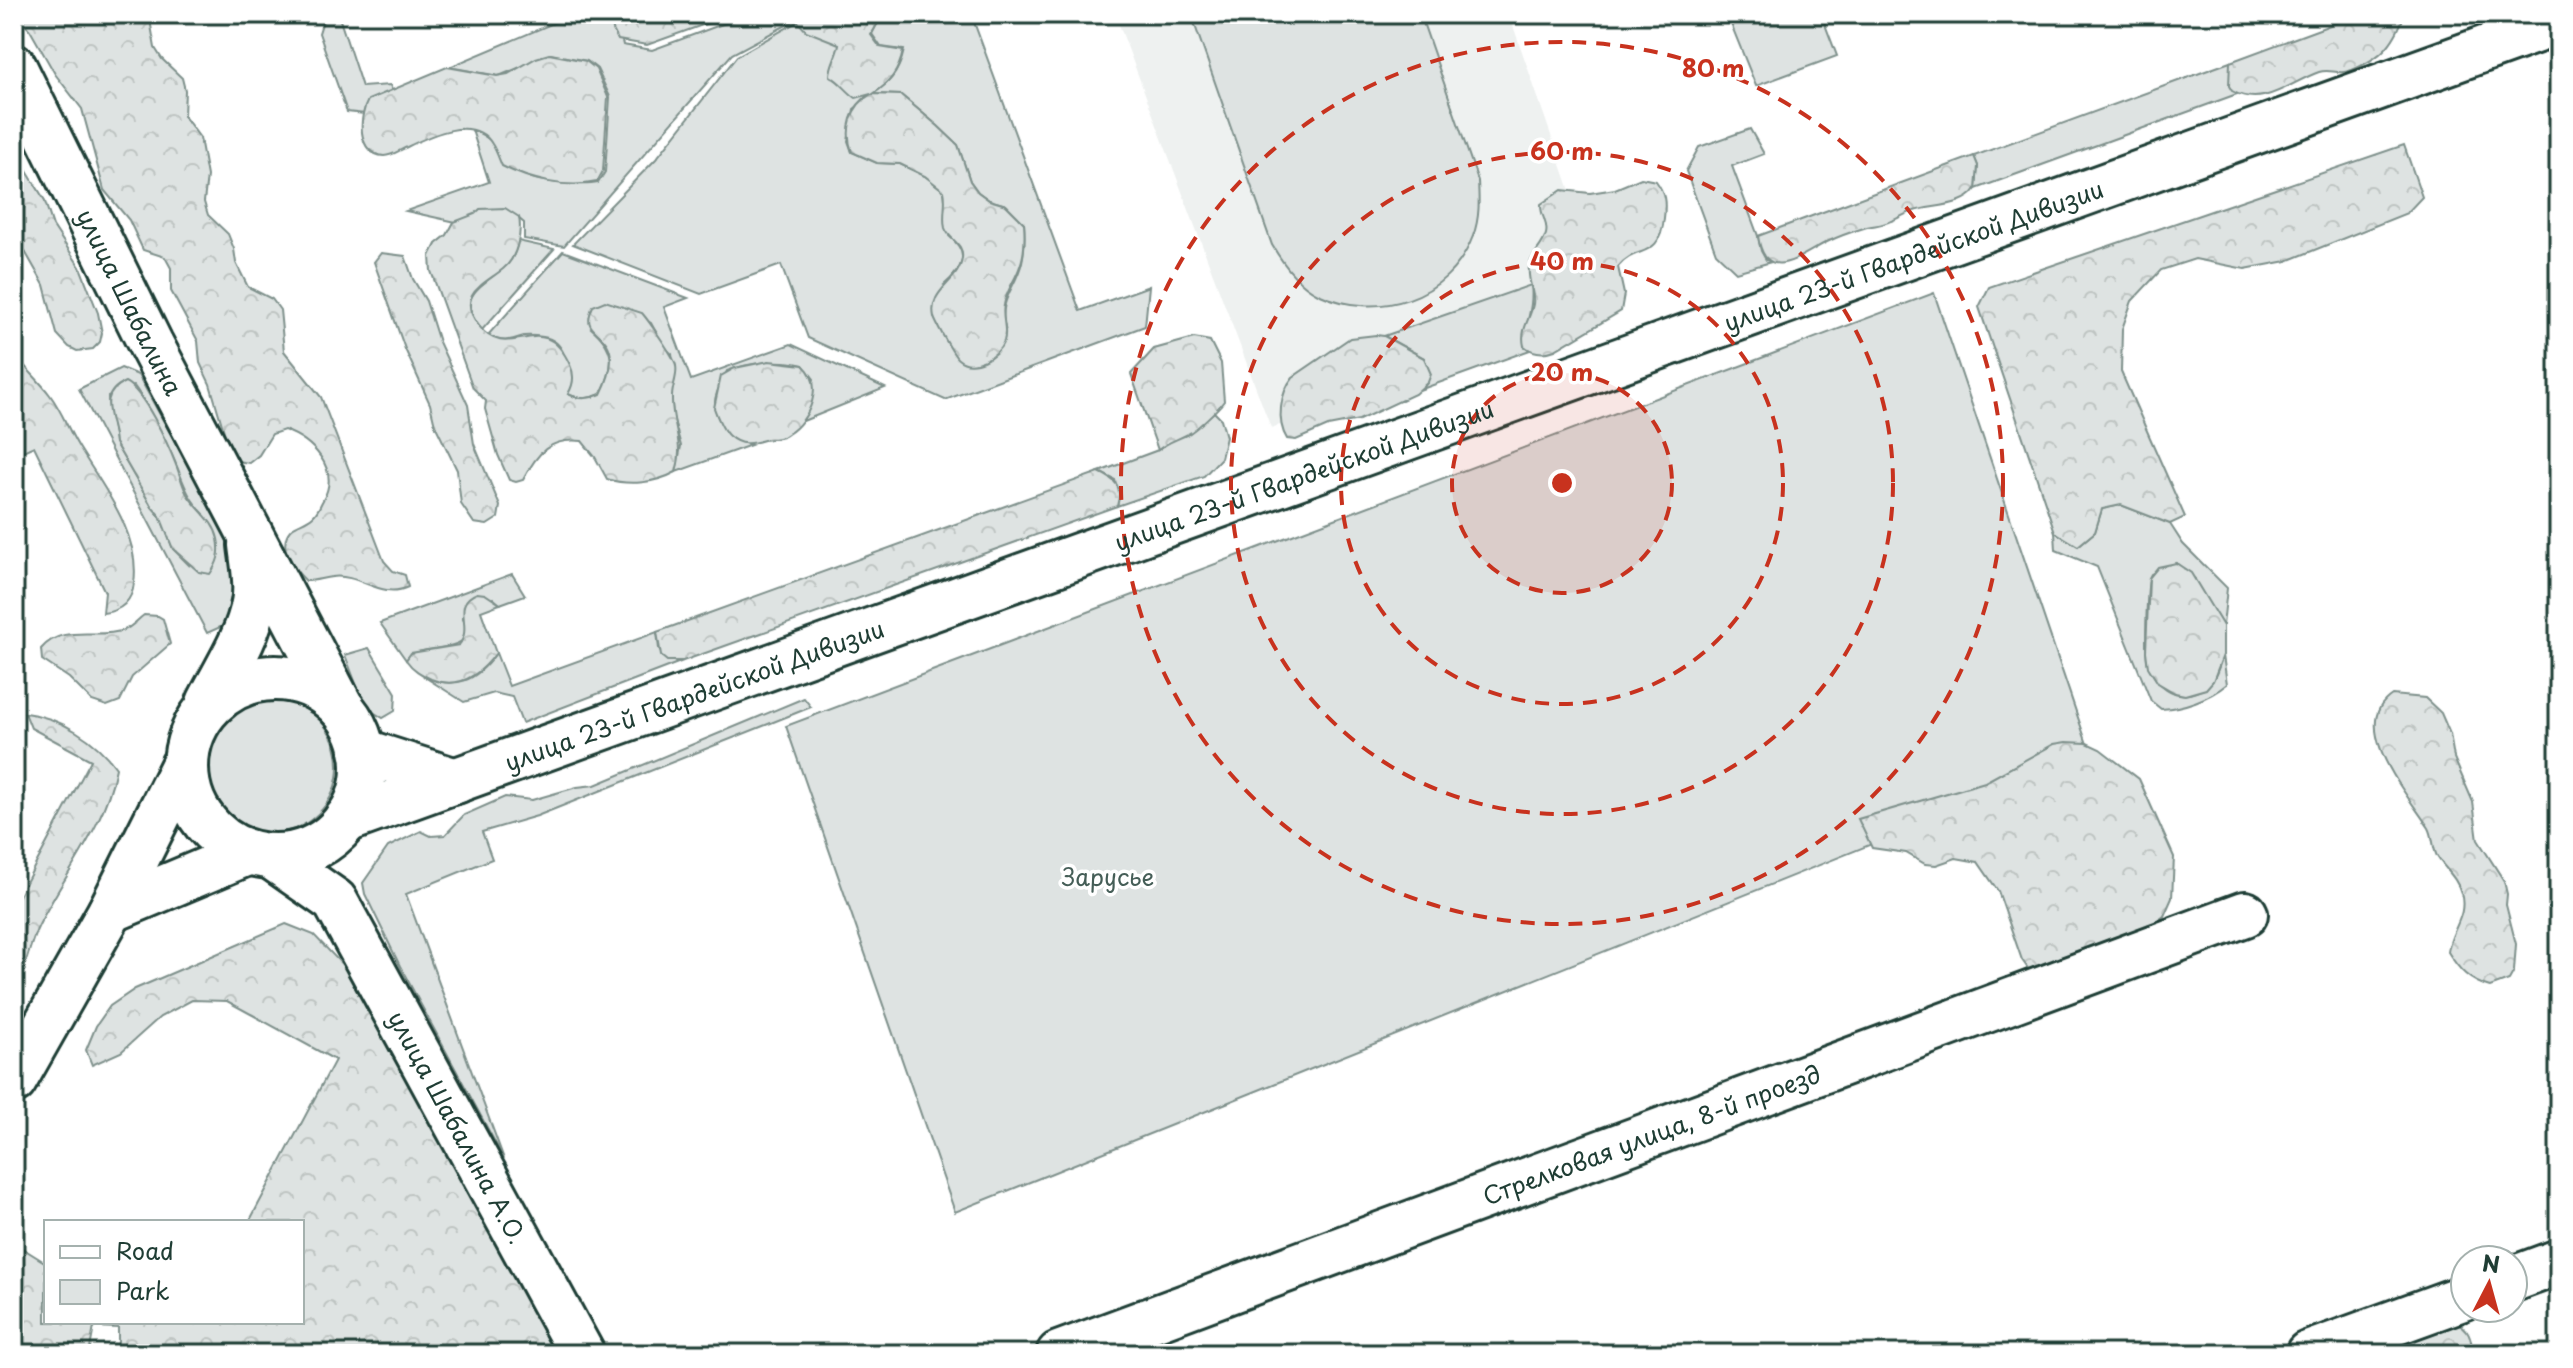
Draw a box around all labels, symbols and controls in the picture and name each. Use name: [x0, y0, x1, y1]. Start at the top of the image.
text: 80 m: [1682, 49, 1744, 85]
text: 60 m: [1530, 132, 1594, 168]
street label: улица 23-й Гвардейской Дивизии: [1719, 170, 2108, 340]
street label: улица Шабалина: [68, 202, 192, 401]
text: 40 m: [1530, 242, 1594, 278]
text: 20 m: [1531, 353, 1593, 389]
street label: улица 23-й Гвардейской Дивизии: [1109, 390, 1498, 560]
centre of rings: [1548, 469, 1576, 497]
street label: улица 23-й Гвардейской Дивизии: [499, 610, 889, 779]
park label: Зарусье: [1062, 858, 1154, 894]
street label: улица Шабалина А.О.: [380, 1004, 536, 1250]
street label: Стрелковая улица, 8-й проезд: [1477, 1055, 1826, 1213]
legend: [44, 1220, 304, 1324]
text: Road: [116, 1232, 174, 1268]
north arrow: [2449, 1244, 2529, 1324]
text: N: [2481, 1245, 2502, 1280]
text: Park: [116, 1272, 170, 1308]

